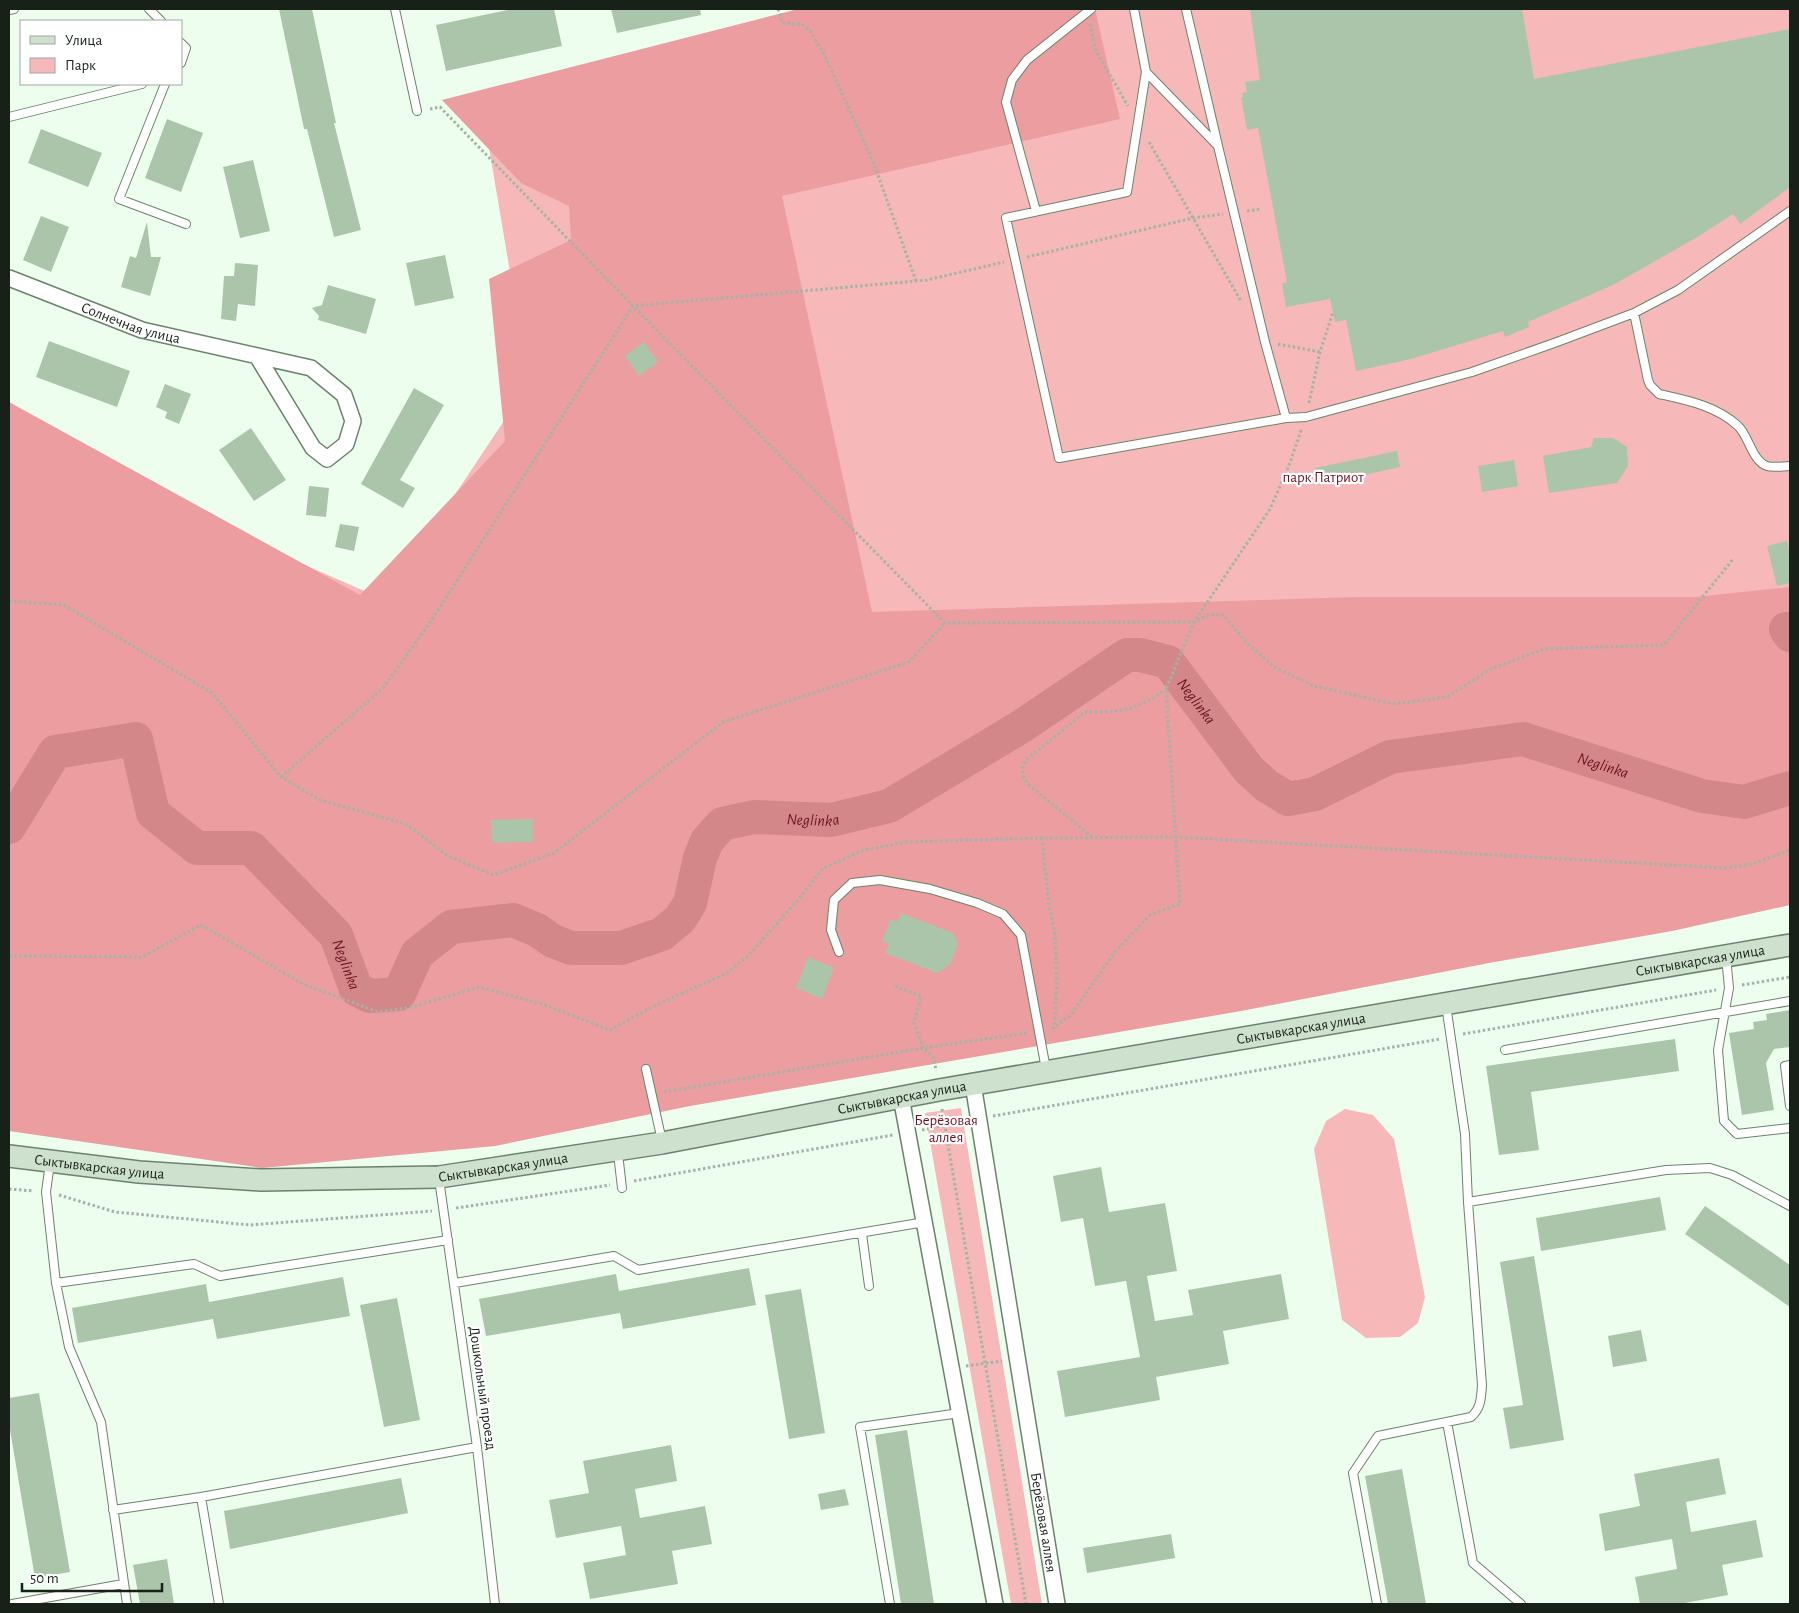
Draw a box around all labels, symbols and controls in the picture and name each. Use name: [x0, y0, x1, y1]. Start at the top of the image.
legend: [20, 20, 182, 85]
text: Улица: [65, 33, 102, 48]
text: Парк: [65, 58, 96, 73]
street label: Солнечная улица: [79, 300, 182, 346]
park label: парк Патриот: [1282, 470, 1364, 485]
water label: Neglinka: [1174, 676, 1218, 727]
water label: Neglinka: [1576, 750, 1631, 781]
water label: Neglinka: [786, 811, 841, 829]
water label: Neglinka: [329, 937, 363, 992]
street label: Сыктывкарская улица: [1634, 942, 1766, 979]
street label: Сыктывкарская улица: [1235, 1010, 1367, 1047]
street label: Сыктывкарская улица: [836, 1078, 968, 1117]
park label: Берёзовая аллея: [914, 1113, 978, 1145]
street label: Сыктывкарская улица: [437, 1150, 569, 1185]
street label: Сыктывкарская улица: [33, 1152, 165, 1182]
street label: Дошкольный проезд: [466, 1325, 499, 1451]
street label: Берёзовая аллея: [1028, 1471, 1059, 1573]
scale bar: [22, 1560, 162, 1592]
text: 50 m: [30, 1571, 59, 1586]

